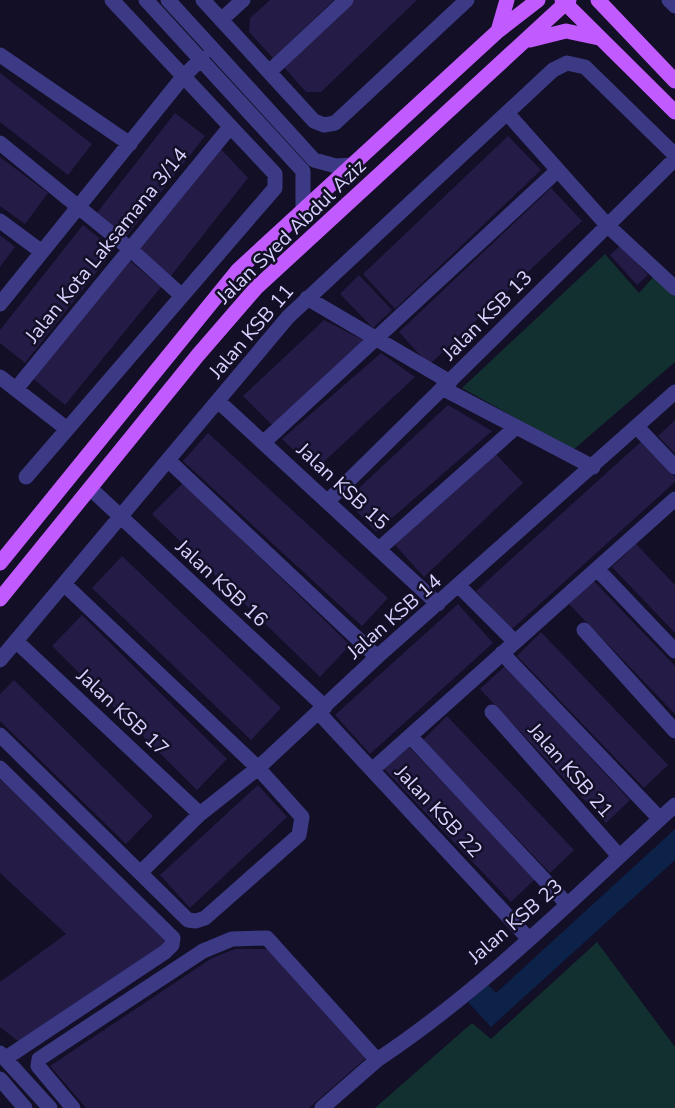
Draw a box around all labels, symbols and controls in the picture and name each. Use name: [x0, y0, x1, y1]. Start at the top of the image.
street label: Jalan Kota Laksamana 3/14: [18, 142, 194, 349]
street label: Jalan Syed Abdul Aziz: [210, 153, 372, 310]
street label: Jalan KSB 13: [436, 264, 538, 367]
street label: Jalan KSB 11: [202, 278, 300, 385]
street label: Jalan KSB 15: [290, 436, 395, 536]
street label: Jalan KSB 16: [169, 533, 274, 633]
street label: Jalan KSB 14: [341, 568, 447, 666]
street label: Jalan KSB 17: [70, 662, 175, 762]
street label: Jalan KSB 21: [521, 717, 619, 823]
street label: Jalan KSB 22: [388, 759, 488, 863]
street label: Jalan KSB 23: [462, 873, 568, 971]

